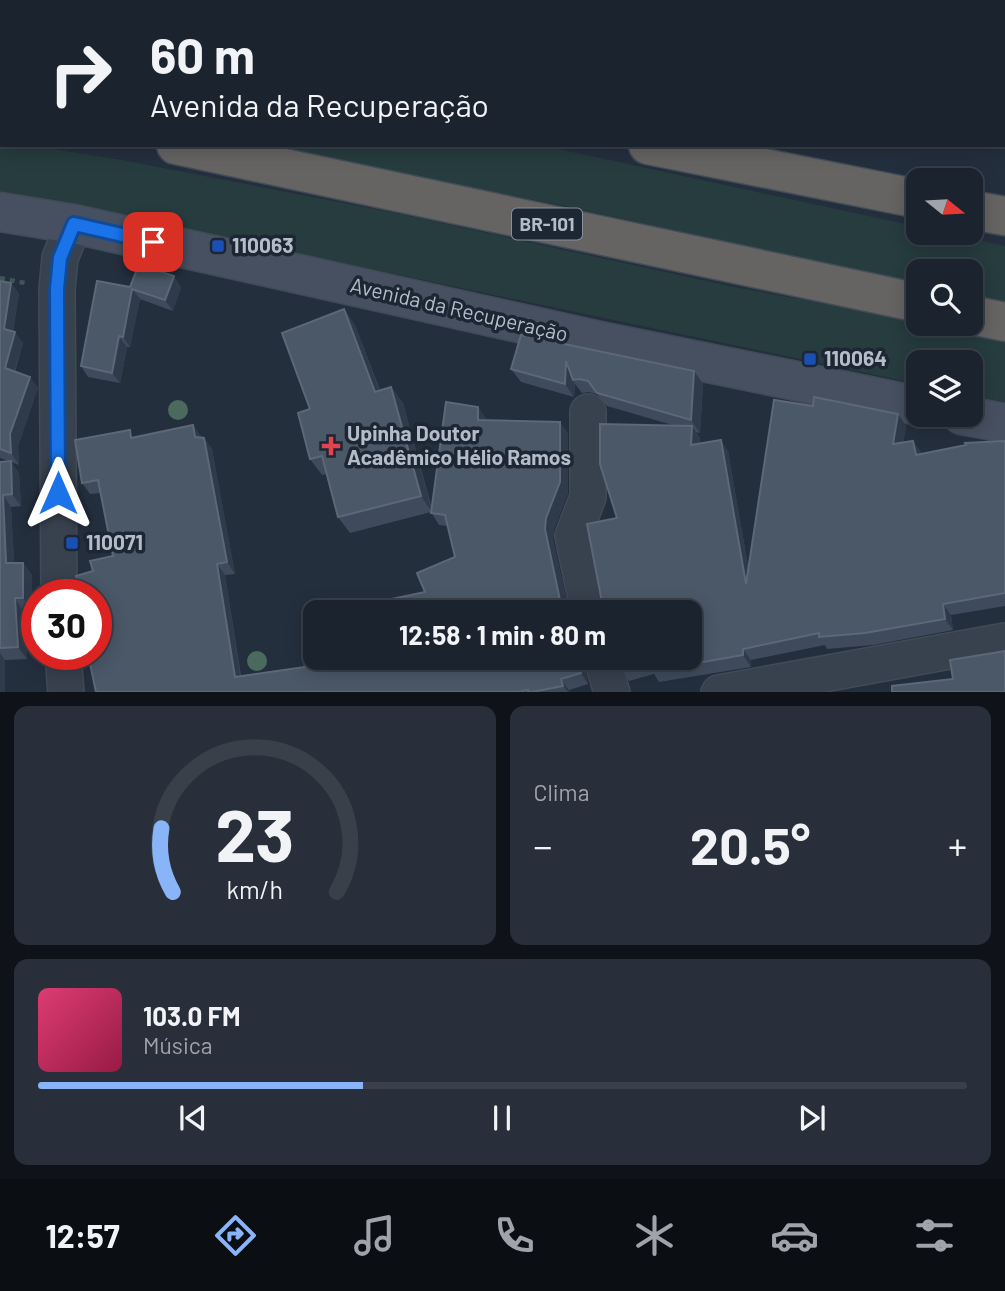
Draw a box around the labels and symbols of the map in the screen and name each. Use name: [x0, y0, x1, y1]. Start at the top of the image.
north arrow: [906, 168, 984, 245]
road number: BR-101: [512, 208, 582, 240]
pin: [123, 212, 183, 272]
place label: 110063: [232, 232, 294, 257]
marker: 110063: [210, 238, 226, 254]
street label: Avenida da Recuperação: [348, 271, 571, 346]
place label: 110064: [824, 345, 887, 370]
marker: 110064: [802, 351, 818, 367]
place label: Upinha Doutor Acadêmico Hélio Ramos: [347, 420, 571, 469]
marker: Upinha Doutor Acadêmico Hélio Ramos: [321, 436, 341, 456]
position arrow: [21, 456, 95, 530]
place label: 110071: [86, 529, 143, 554]
marker: 110071: [64, 535, 80, 551]
speed limit sign: 30: [21, 579, 112, 670]

